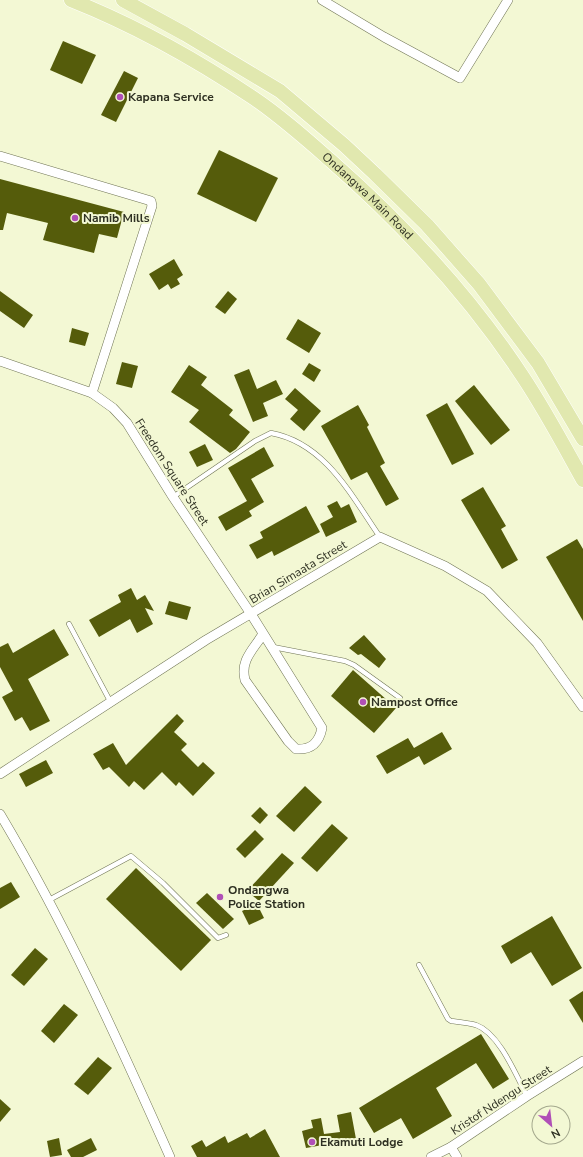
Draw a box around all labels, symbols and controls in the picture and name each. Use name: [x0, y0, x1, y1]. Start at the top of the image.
place label: Kapana Service: [128, 89, 214, 105]
marker: Kapana Service: [115, 92, 125, 102]
street label: Ondangwa Main Road: [319, 149, 417, 243]
place label: Namib Mills: [83, 210, 150, 226]
marker: Namib Mills: [70, 213, 80, 223]
street label: Freedom Square Street: [131, 415, 213, 529]
street label: Brian Simaata Street: [246, 536, 350, 607]
place label: Nampost Office: [371, 694, 458, 710]
marker: Nampost Office: [358, 697, 368, 707]
place label: Ondangwa Police Station: [228, 882, 305, 912]
marker: Ondangwa Police Station: [215, 892, 225, 902]
street label: Kristof Ndengu Street: [448, 1062, 554, 1138]
north arrow: [531, 1105, 571, 1145]
place label: Ekamuti Lodge: [320, 1134, 404, 1150]
marker: Ekamuti Lodge: [307, 1137, 317, 1147]

